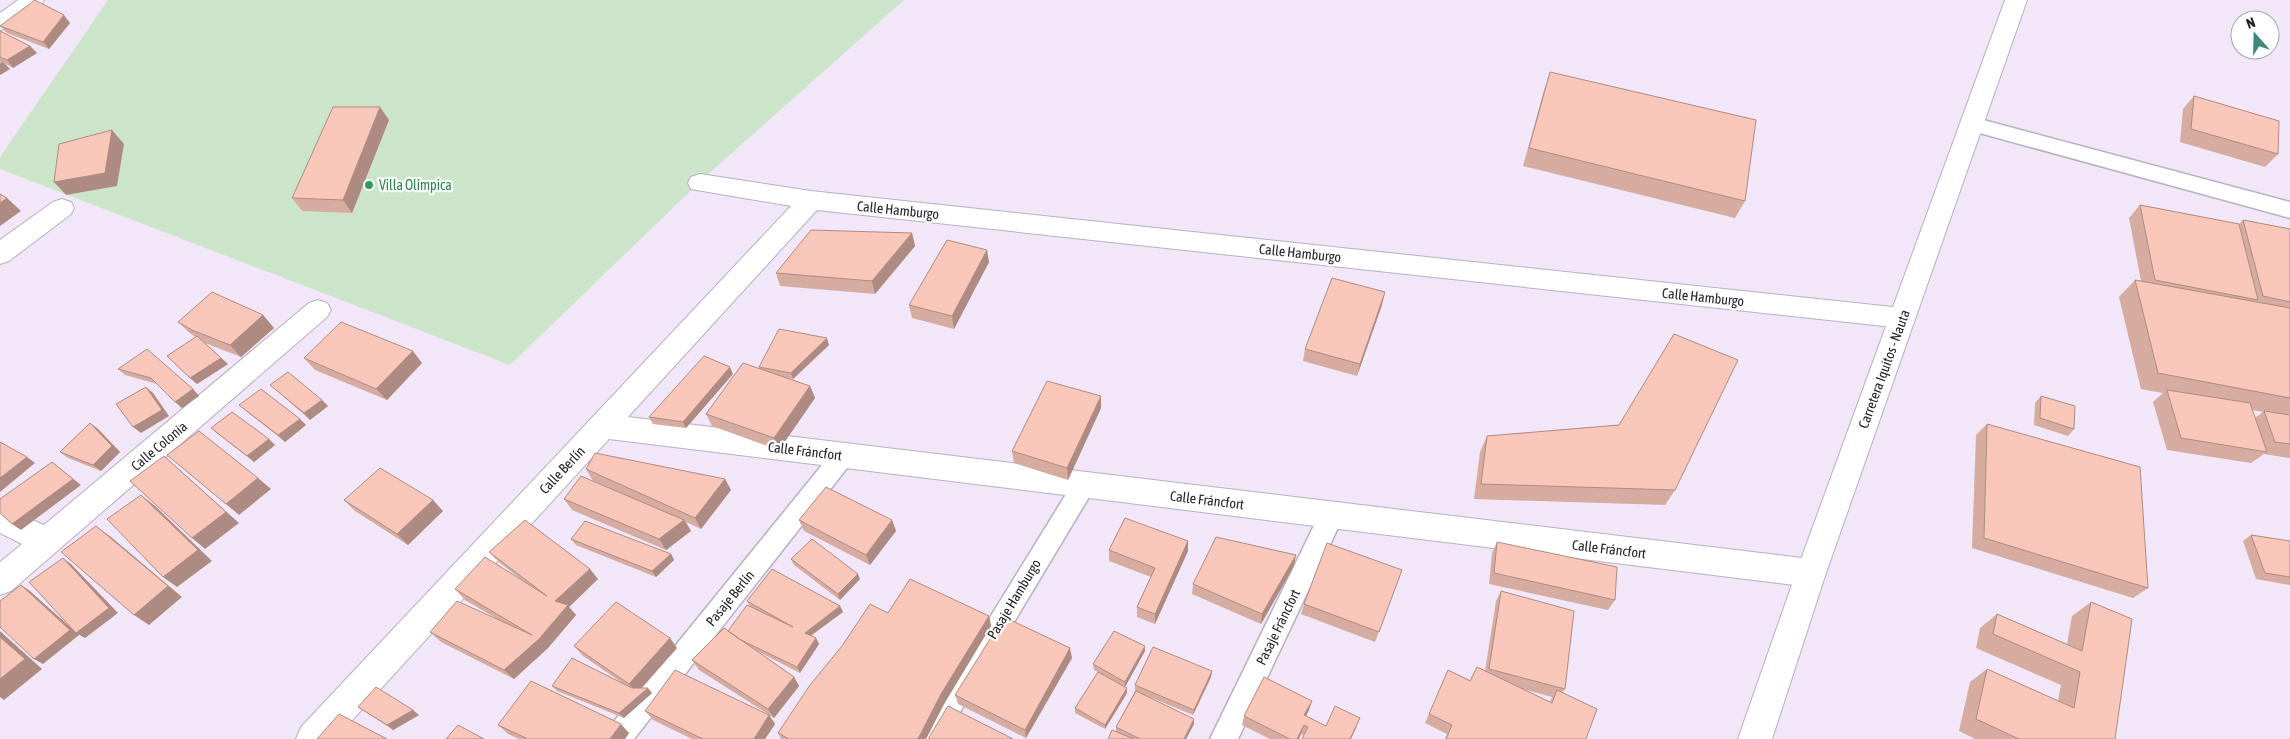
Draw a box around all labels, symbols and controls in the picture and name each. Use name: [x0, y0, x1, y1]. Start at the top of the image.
north arrow: [2230, 10, 2280, 60]
text: N: [2244, 14, 2257, 32]
place label: Villa Olímpica: [379, 177, 452, 193]
marker: Villa Olímpica: [363, 179, 375, 191]
street label: Calle Hamburgo: [856, 198, 940, 222]
street label: Calle Hamburgo: [1258, 241, 1342, 265]
street label: Calle Hamburgo: [1661, 285, 1745, 309]
street label: Carretera Iquitos - Nauta: [1855, 308, 1913, 430]
street label: Calle Colonia: [128, 418, 190, 474]
street label: Calle Fráncfort: [767, 439, 843, 463]
street label: Calle Berlín: [536, 443, 588, 497]
street label: Calle Fráncfort: [1169, 488, 1245, 512]
street label: Calle Fráncfort: [1571, 537, 1647, 561]
street label: Pasaje Hamburgo: [984, 556, 1044, 642]
street label: Pasaje Berlín: [703, 567, 757, 629]
street label: Pasaje Fráncfort: [1253, 587, 1303, 667]

